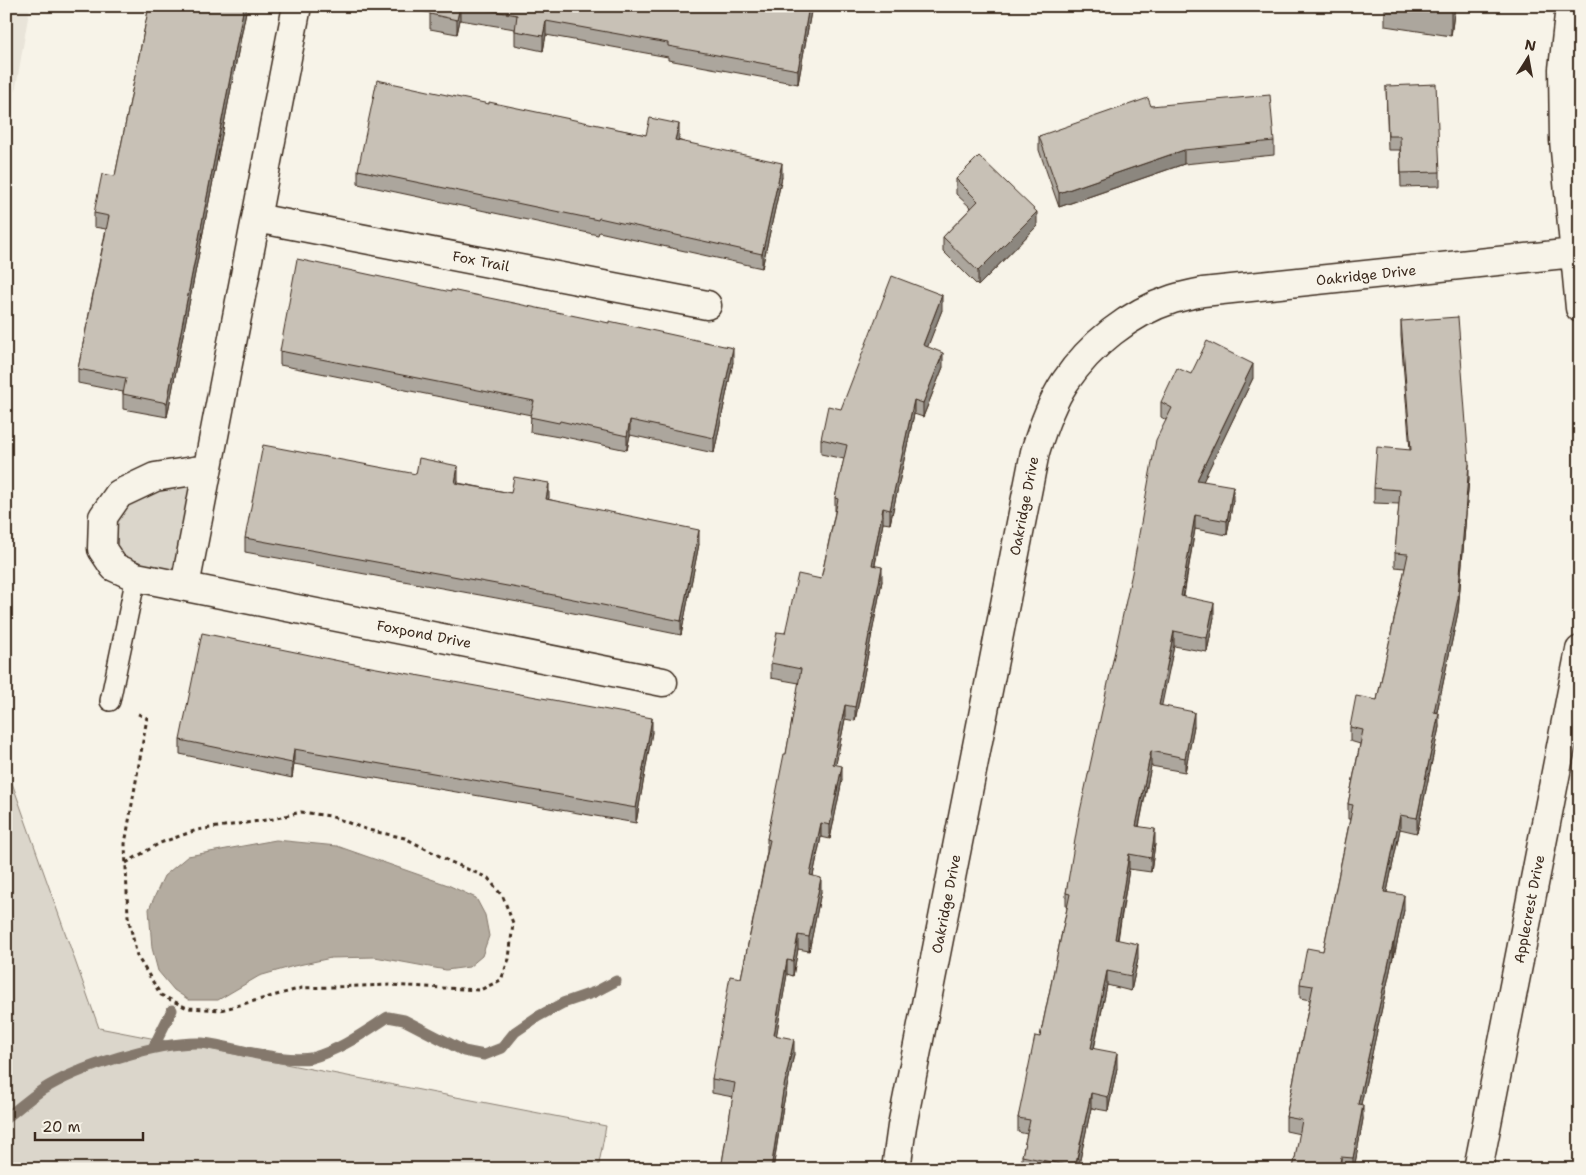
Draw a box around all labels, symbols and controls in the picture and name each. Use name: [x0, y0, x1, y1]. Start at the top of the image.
north arrow: [1504, 32, 1554, 82]
text: N: [1523, 35, 1538, 55]
street label: Fox Trail: [451, 247, 512, 275]
street label: Oakridge Drive: [1315, 261, 1417, 289]
street label: Oakridge Drive: [1006, 455, 1042, 557]
street label: Foxpond Drive: [375, 616, 473, 652]
street label: Oakridge Drive: [928, 853, 964, 955]
street label: Applecrest Drive: [1510, 853, 1548, 965]
scale bar: [35, 1110, 142, 1142]
text: 20 m: [42, 1117, 81, 1137]

